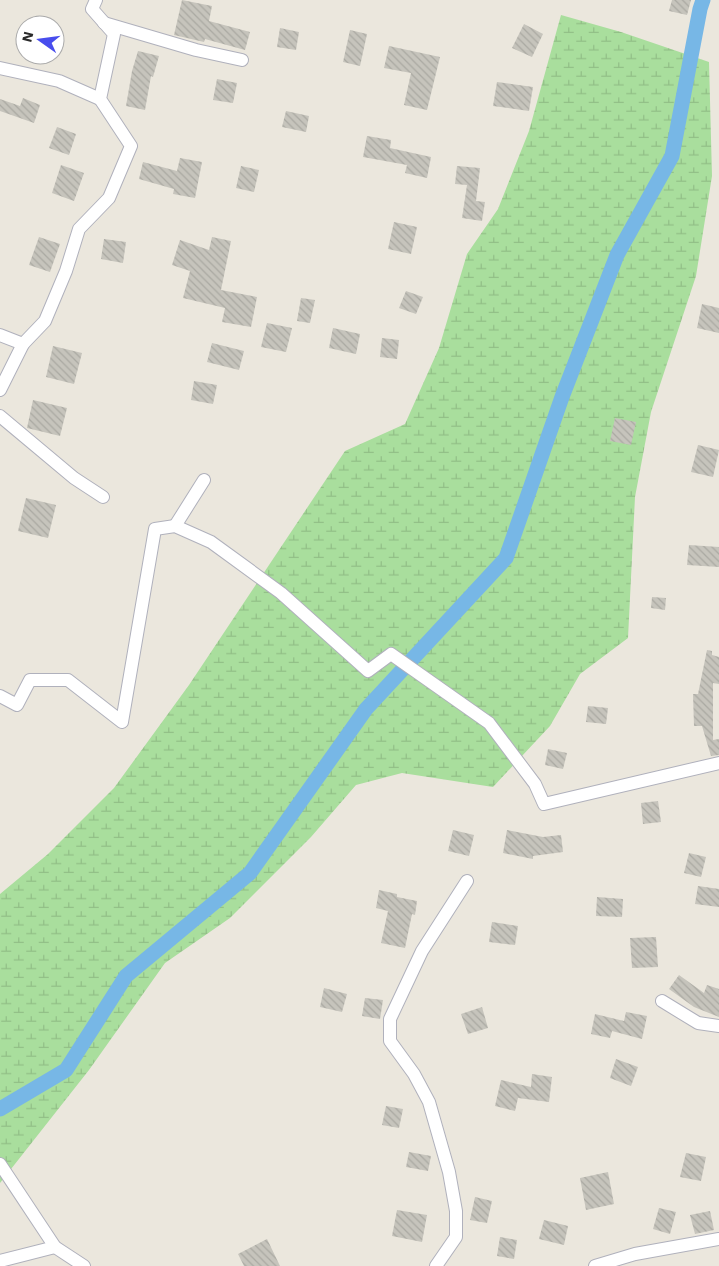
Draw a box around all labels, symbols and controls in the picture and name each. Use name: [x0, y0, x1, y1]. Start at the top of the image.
north arrow: [15, 15, 65, 65]
text: N: [18, 30, 36, 44]

